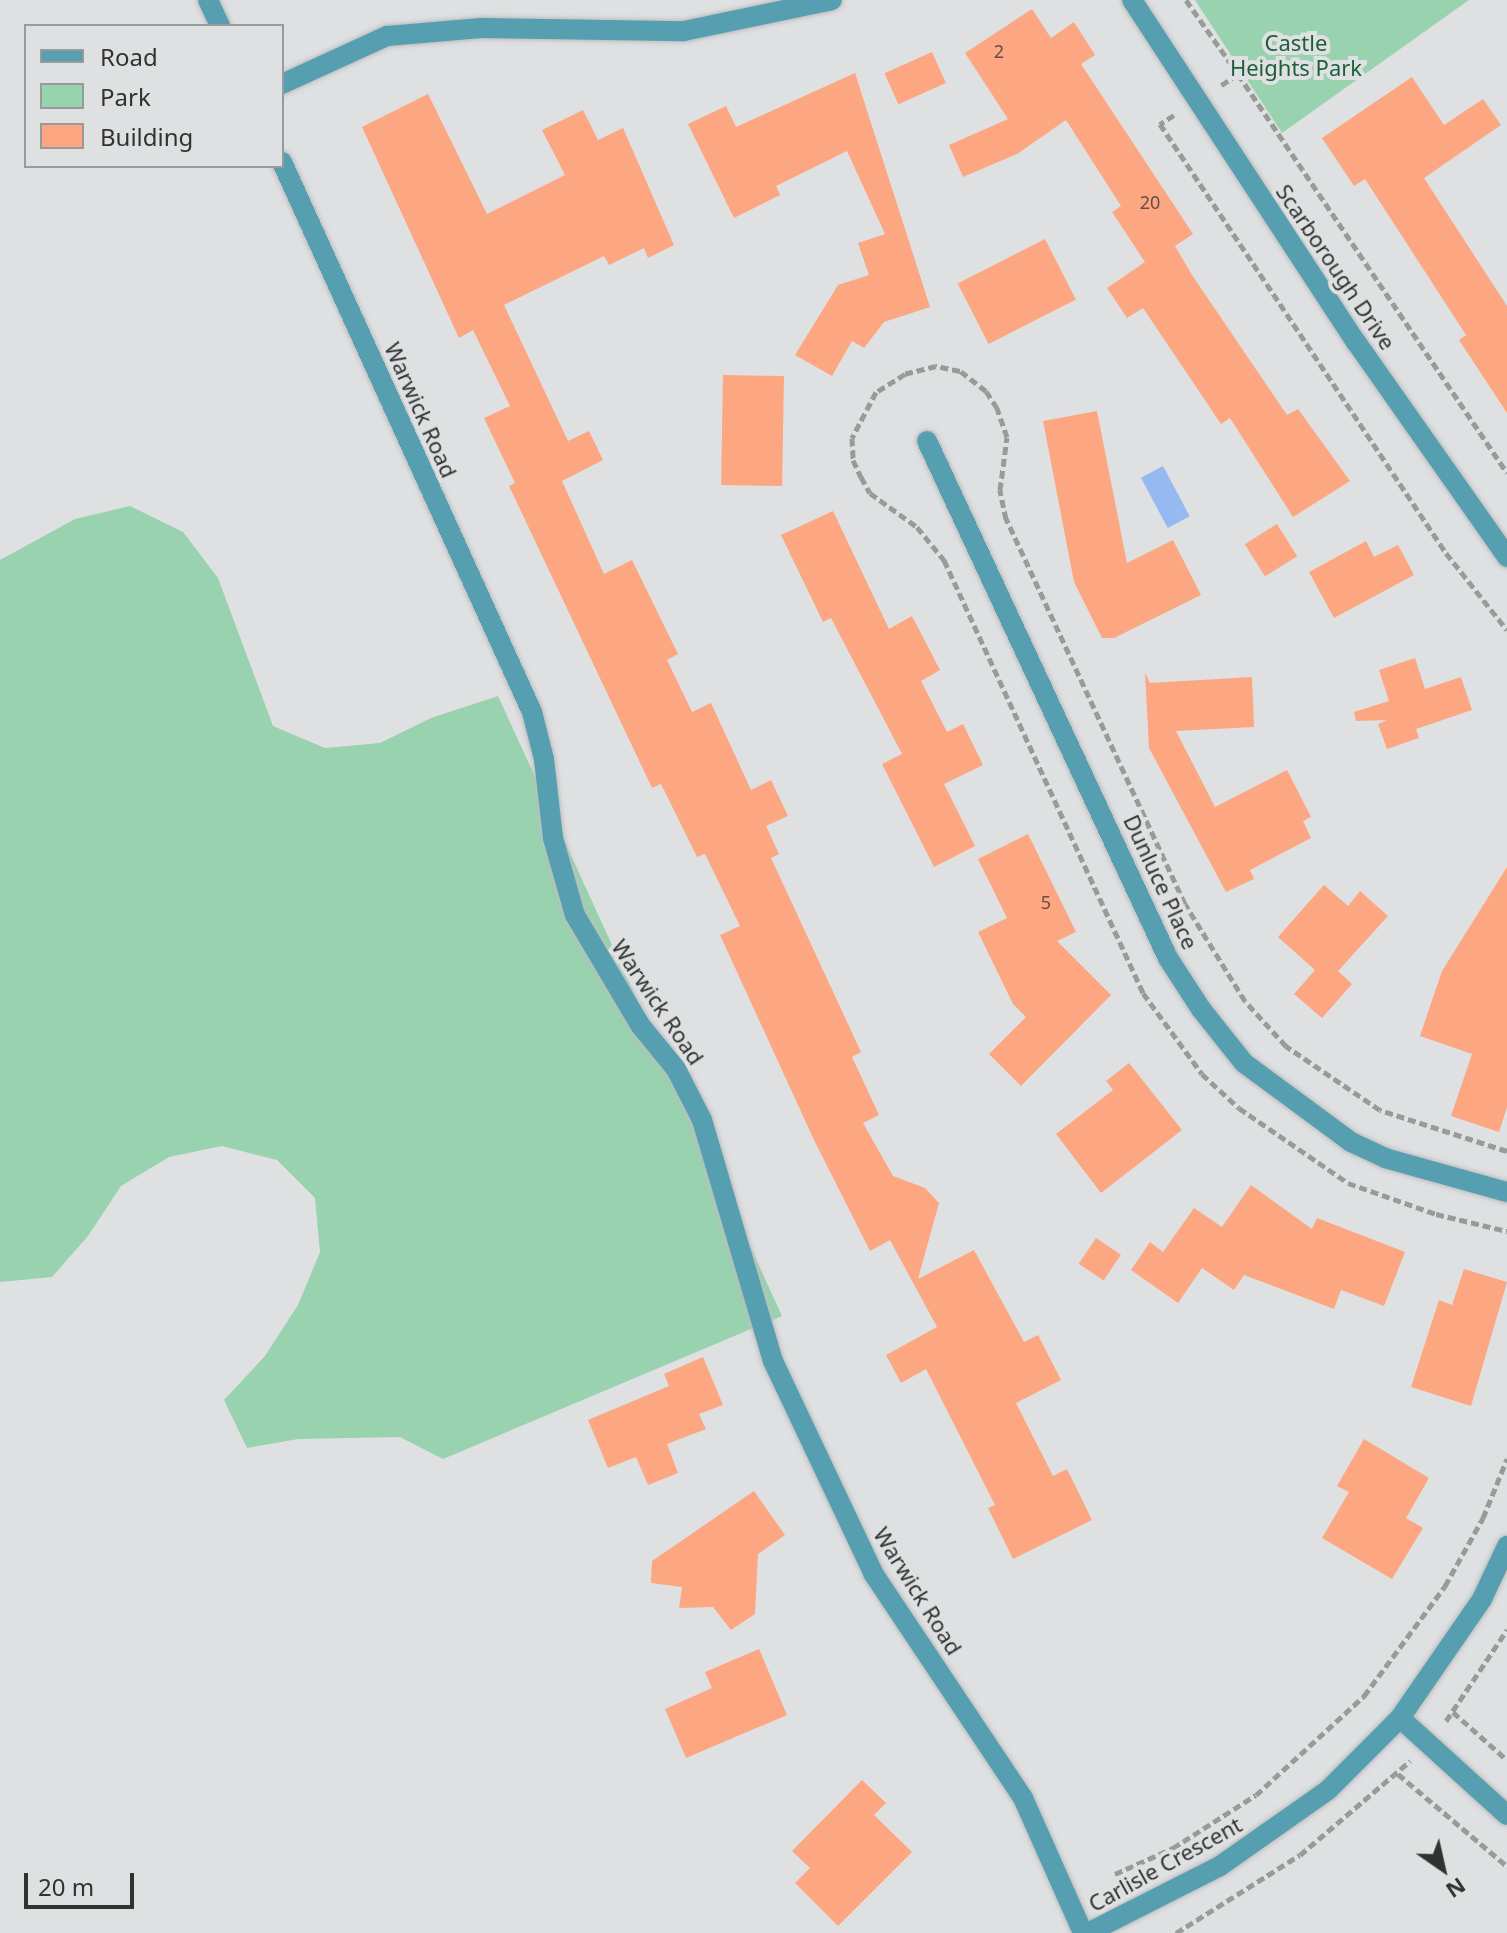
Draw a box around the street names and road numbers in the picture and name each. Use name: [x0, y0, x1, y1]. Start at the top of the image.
street label: Scarborough Drive: [1271, 179, 1401, 355]
street label: Warwick Road: [379, 338, 463, 482]
street label: Dunluce Place: [1118, 810, 1204, 954]
street label: Warwick Road: [606, 934, 710, 1070]
street label: Warwick Road: [868, 1522, 968, 1660]
street label: Carlisle Crescent: [1084, 1811, 1246, 1917]

